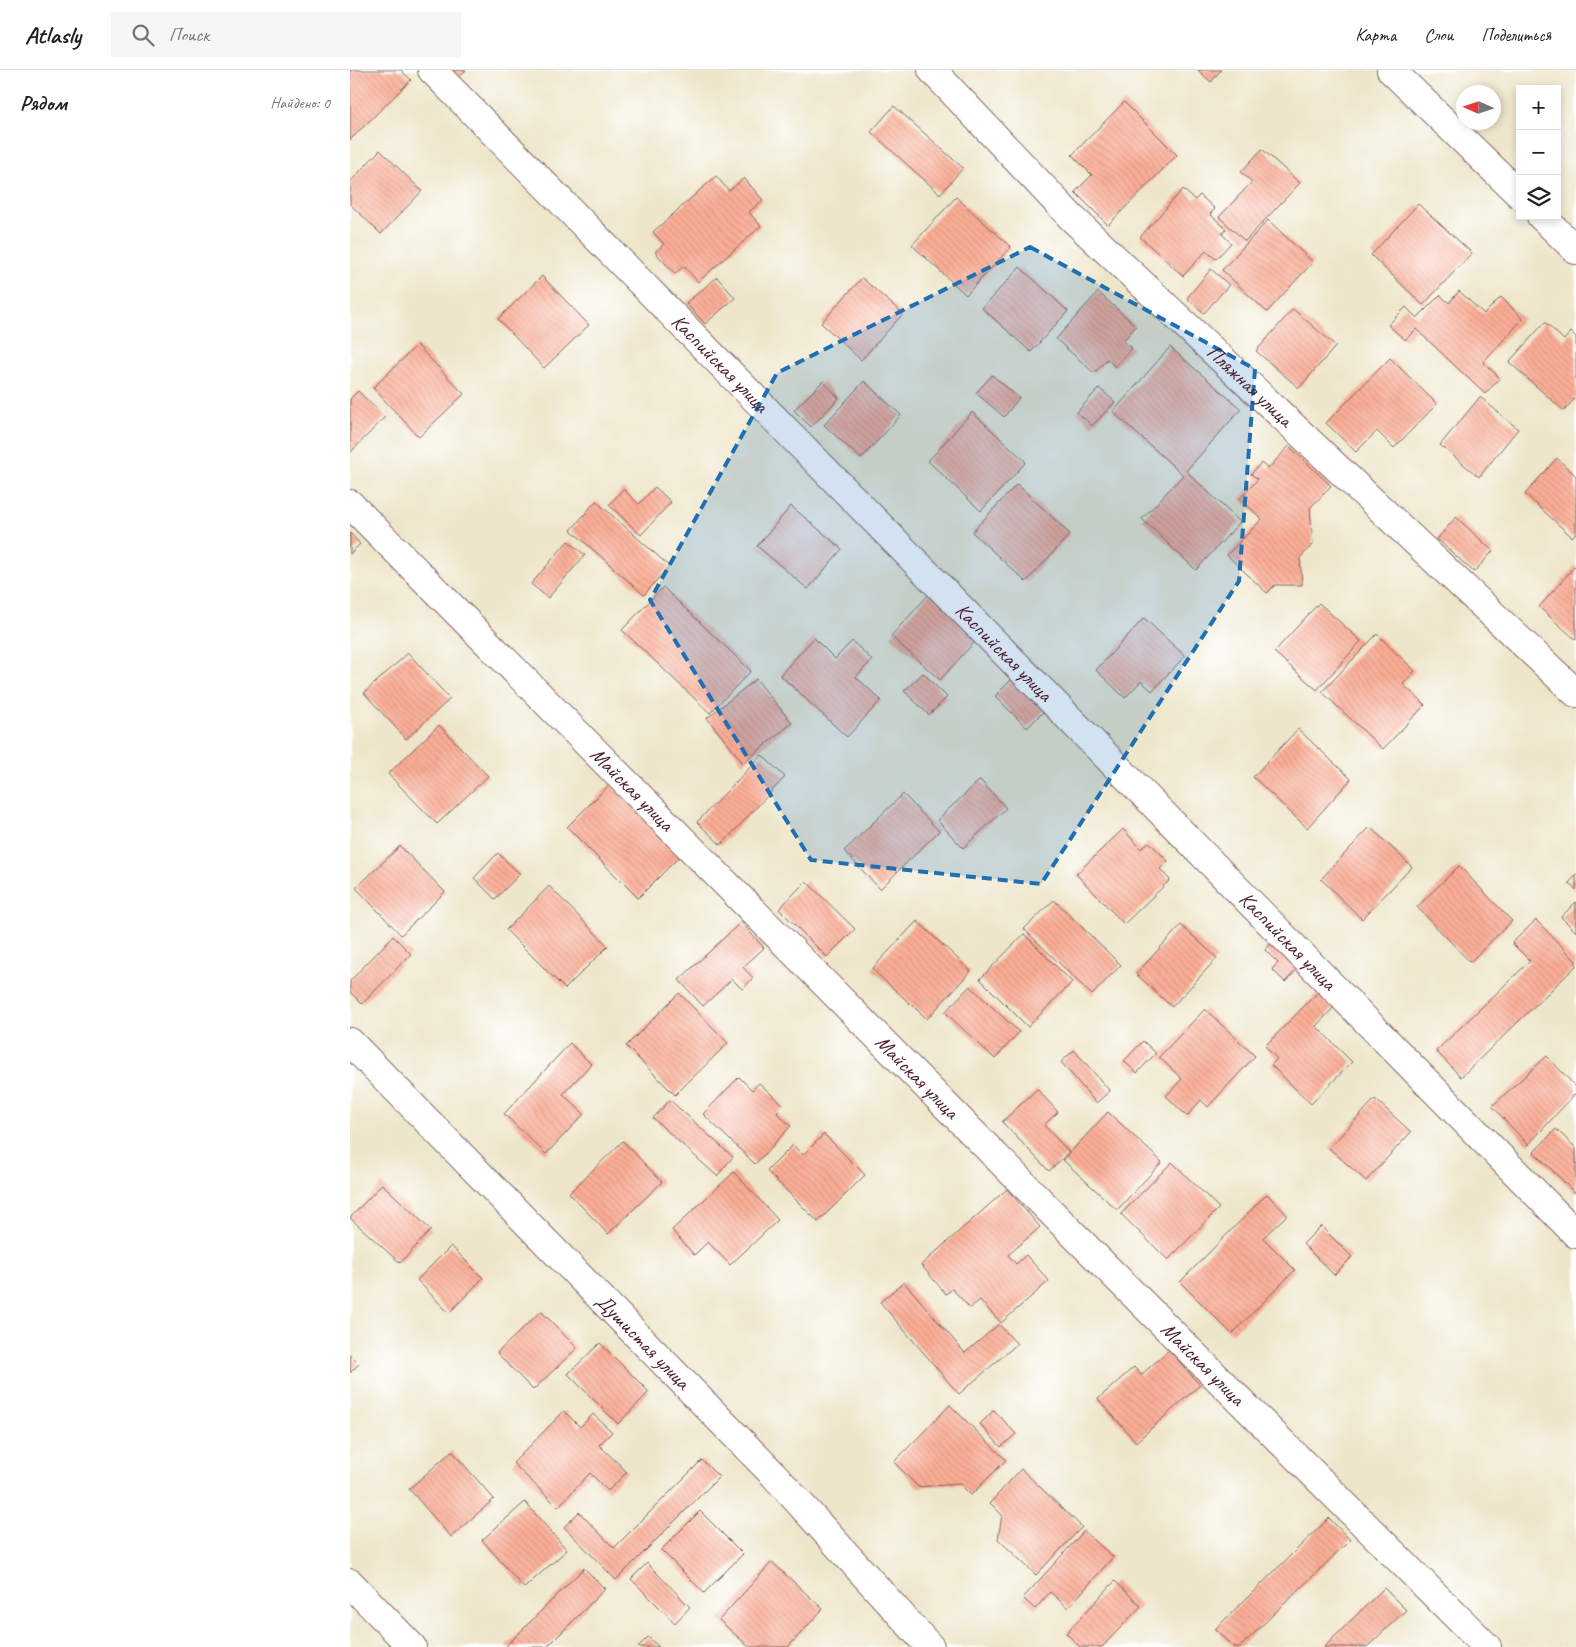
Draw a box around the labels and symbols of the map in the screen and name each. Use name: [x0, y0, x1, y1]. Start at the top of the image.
north arrow: [1456, 85, 1501, 130]
street label: Каспийская улица: [666, 308, 775, 419]
street label: Пляжная улица: [1201, 339, 1300, 434]
street label: Каспийская улица: [950, 597, 1059, 708]
street label: Майская улица: [585, 741, 680, 838]
street label: Каспийская улица: [1234, 886, 1343, 997]
street label: Майская улица: [870, 1029, 965, 1125]
street label: Душистая улица: [591, 1288, 697, 1396]
street label: Майская улица: [1156, 1316, 1251, 1412]

